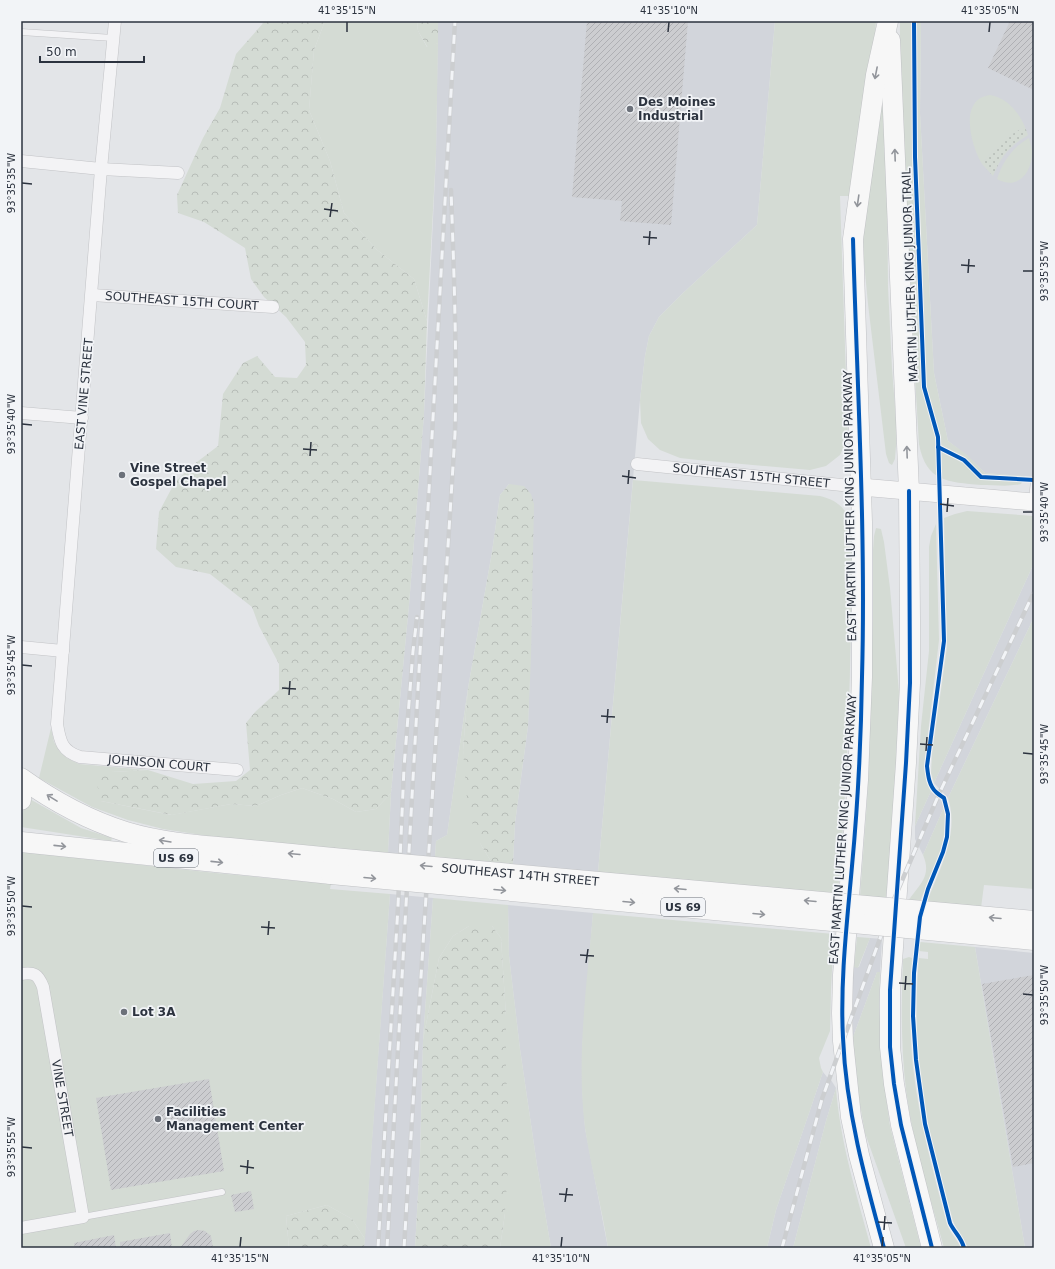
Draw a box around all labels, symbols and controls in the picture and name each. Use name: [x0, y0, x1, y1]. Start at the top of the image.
text: 41°35'15"N: [318, 5, 376, 16]
text: 41°35'10"N: [640, 5, 698, 16]
text: 41°35'05"N: [961, 5, 1019, 16]
scale bar: [40, 38, 144, 64]
text: 50 m: [46, 45, 77, 59]
one-way arrow: [872, 66, 880, 79]
place label: Des Moines Industrial: [638, 95, 716, 123]
marker: Des Moines Industrial: [625, 104, 635, 114]
one-way arrow: [892, 149, 899, 162]
text: 93°35'35"W: [6, 153, 17, 213]
street label: MARTIN LUTHER KING JUNIOR TRAIL: [899, 167, 921, 382]
one-way arrow: [854, 194, 862, 207]
text: 93°35'35"W: [1039, 241, 1050, 301]
street label: SOUTHEAST 15TH COURT: [105, 289, 260, 313]
street label: EAST VINE STREET: [72, 337, 96, 451]
street label: EAST MARTIN LUTHER KING JUNIOR PARKWAY: [841, 370, 859, 642]
text: 93°35'40"W: [6, 394, 17, 454]
one-way arrow: [903, 446, 911, 459]
place label: Vine Street Gospel Chapel: [130, 461, 227, 489]
street label: SOUTHEAST 15TH STREET: [672, 461, 831, 491]
marker: Vine Street Gospel Chapel: [117, 470, 127, 480]
text: 93°35'40"W: [1039, 482, 1050, 542]
text: 93°35'45"W: [6, 635, 17, 695]
street label: EAST MARTIN LUTHER KING JUNIOR PARKWAY: [827, 692, 859, 965]
text: 93°35'45"W: [1039, 724, 1050, 784]
street label: JOHNSON COURT: [106, 752, 211, 775]
one-way arrow: [46, 794, 58, 802]
one-way arrow: [159, 837, 172, 845]
one-way arrow: [53, 842, 66, 850]
road number: US 69: [154, 849, 198, 867]
one-way arrow: [288, 851, 301, 858]
one-way arrow: [210, 859, 223, 866]
street label: SOUTHEAST 14TH STREET: [441, 861, 600, 889]
one-way arrow: [419, 863, 432, 870]
one-way arrow: [363, 874, 376, 881]
text: 93°35'50"W: [6, 876, 17, 936]
one-way arrow: [493, 886, 506, 893]
one-way arrow: [674, 886, 687, 893]
one-way arrow: [804, 897, 817, 905]
one-way arrow: [622, 898, 635, 906]
road number: US 69: [661, 898, 705, 916]
one-way arrow: [752, 910, 765, 918]
one-way arrow: [989, 914, 1002, 922]
text: 93°35'50"W: [1039, 965, 1050, 1025]
place label: Lot 3A: [132, 1005, 176, 1019]
marker: Lot 3A: [119, 1007, 129, 1017]
street label: VINE STREET: [49, 1059, 76, 1139]
place label: Facilities Management Center: [166, 1105, 304, 1133]
marker: Facilities Management Center: [153, 1114, 163, 1124]
text: 93°35'55"W: [6, 1117, 17, 1177]
text: 41°35'15"N: [211, 1253, 269, 1264]
text: 41°35'10"N: [532, 1253, 590, 1264]
text: 41°35'05"N: [853, 1253, 911, 1264]

